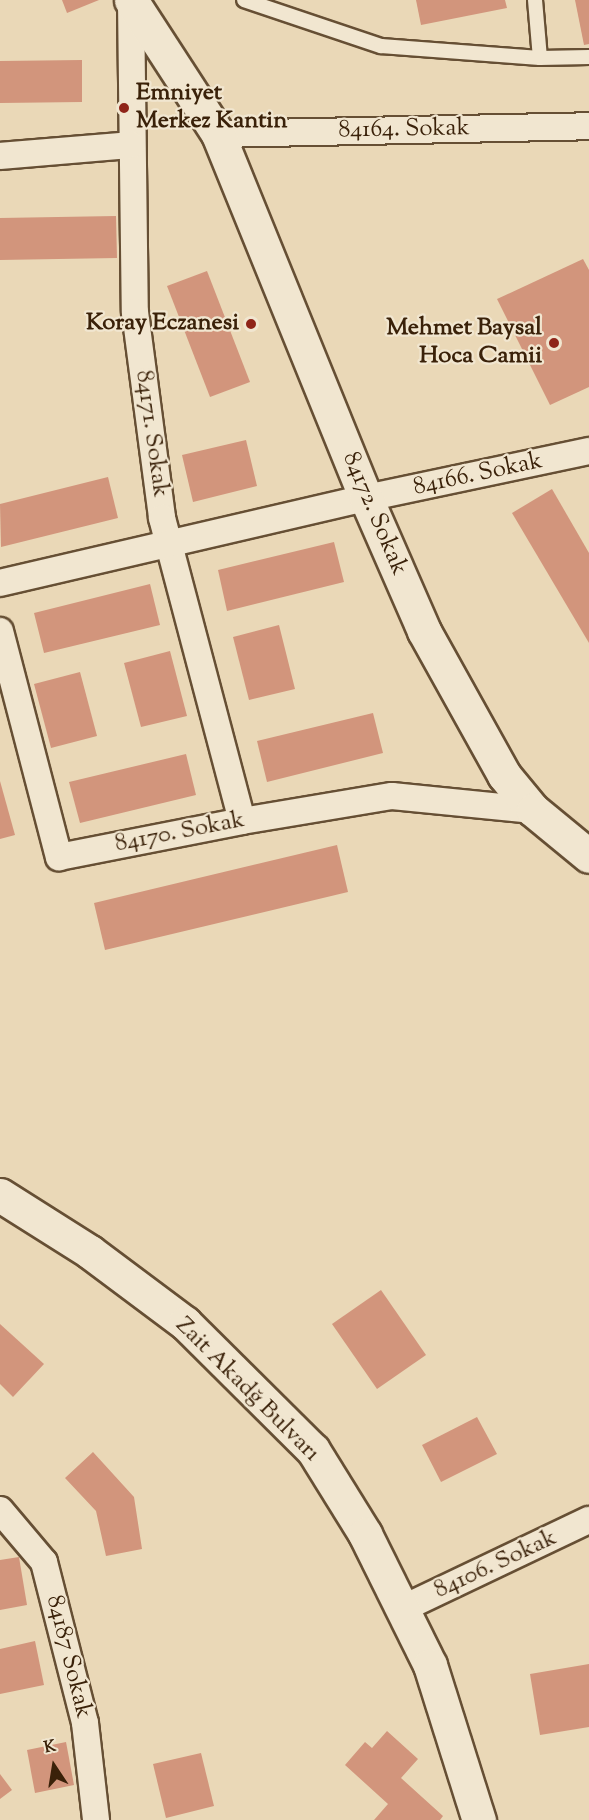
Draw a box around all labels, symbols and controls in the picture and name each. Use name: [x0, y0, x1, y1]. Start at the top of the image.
place label: Emniyet Merkez Kantin: [136, 80, 287, 136]
marker: Emniyet Merkez Kantin: [117, 101, 131, 115]
street label: 84164. Sokak: [338, 114, 470, 146]
place label: Koray Eczanesi: [86, 310, 239, 338]
place label: Mehmet Baysal Hoca Camii: [386, 315, 542, 371]
marker: Koray Eczanesi: [244, 317, 258, 331]
marker: Mehmet Baysal Hoca Camii: [547, 336, 561, 350]
street label: 84171. Sokak: [128, 369, 174, 499]
street label: 84166. Sokak: [411, 447, 545, 503]
street label: 84172. Sokak: [335, 448, 413, 580]
street label: 84170. Sokak: [113, 806, 247, 860]
street label: Zait Akadğ Bulvarı: [169, 1312, 325, 1468]
street label: 84106. Sokak: [430, 1524, 562, 1606]
street label: 84187 Sokak: [39, 1593, 97, 1721]
text: K: [42, 1735, 58, 1760]
north arrow: [24, 1736, 84, 1796]

